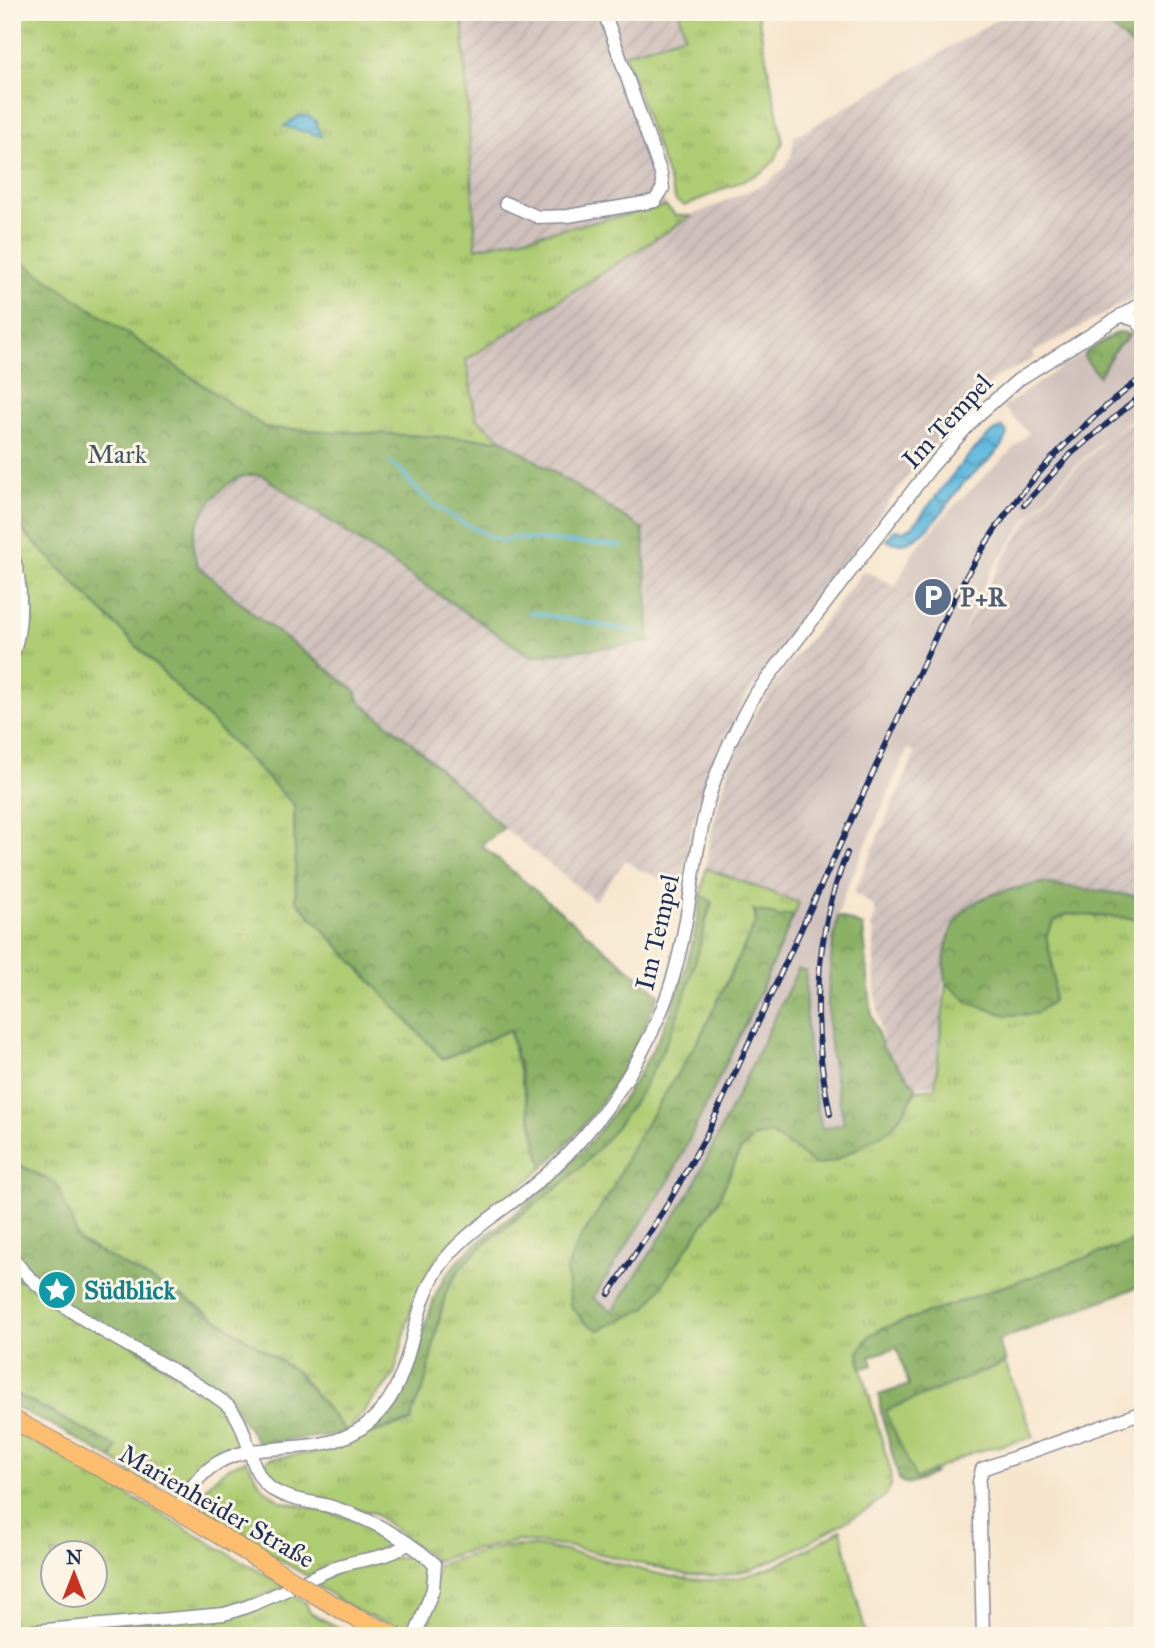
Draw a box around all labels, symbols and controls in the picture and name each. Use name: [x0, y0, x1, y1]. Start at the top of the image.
street label: Im Tempel: [895, 367, 999, 475]
park label: Mark: [87, 438, 148, 470]
parking icon: P+R: [912, 576, 954, 618]
place label: P+R: [960, 581, 1008, 613]
street label: Im Tempel: [628, 871, 686, 993]
place icon: Südblick: [36, 1269, 78, 1311]
place label: Südblick: [84, 1274, 176, 1306]
street label: Marienheider Straße: [114, 1437, 320, 1575]
north arrow: [38, 1540, 108, 1610]
text: N: [66, 1546, 82, 1569]

